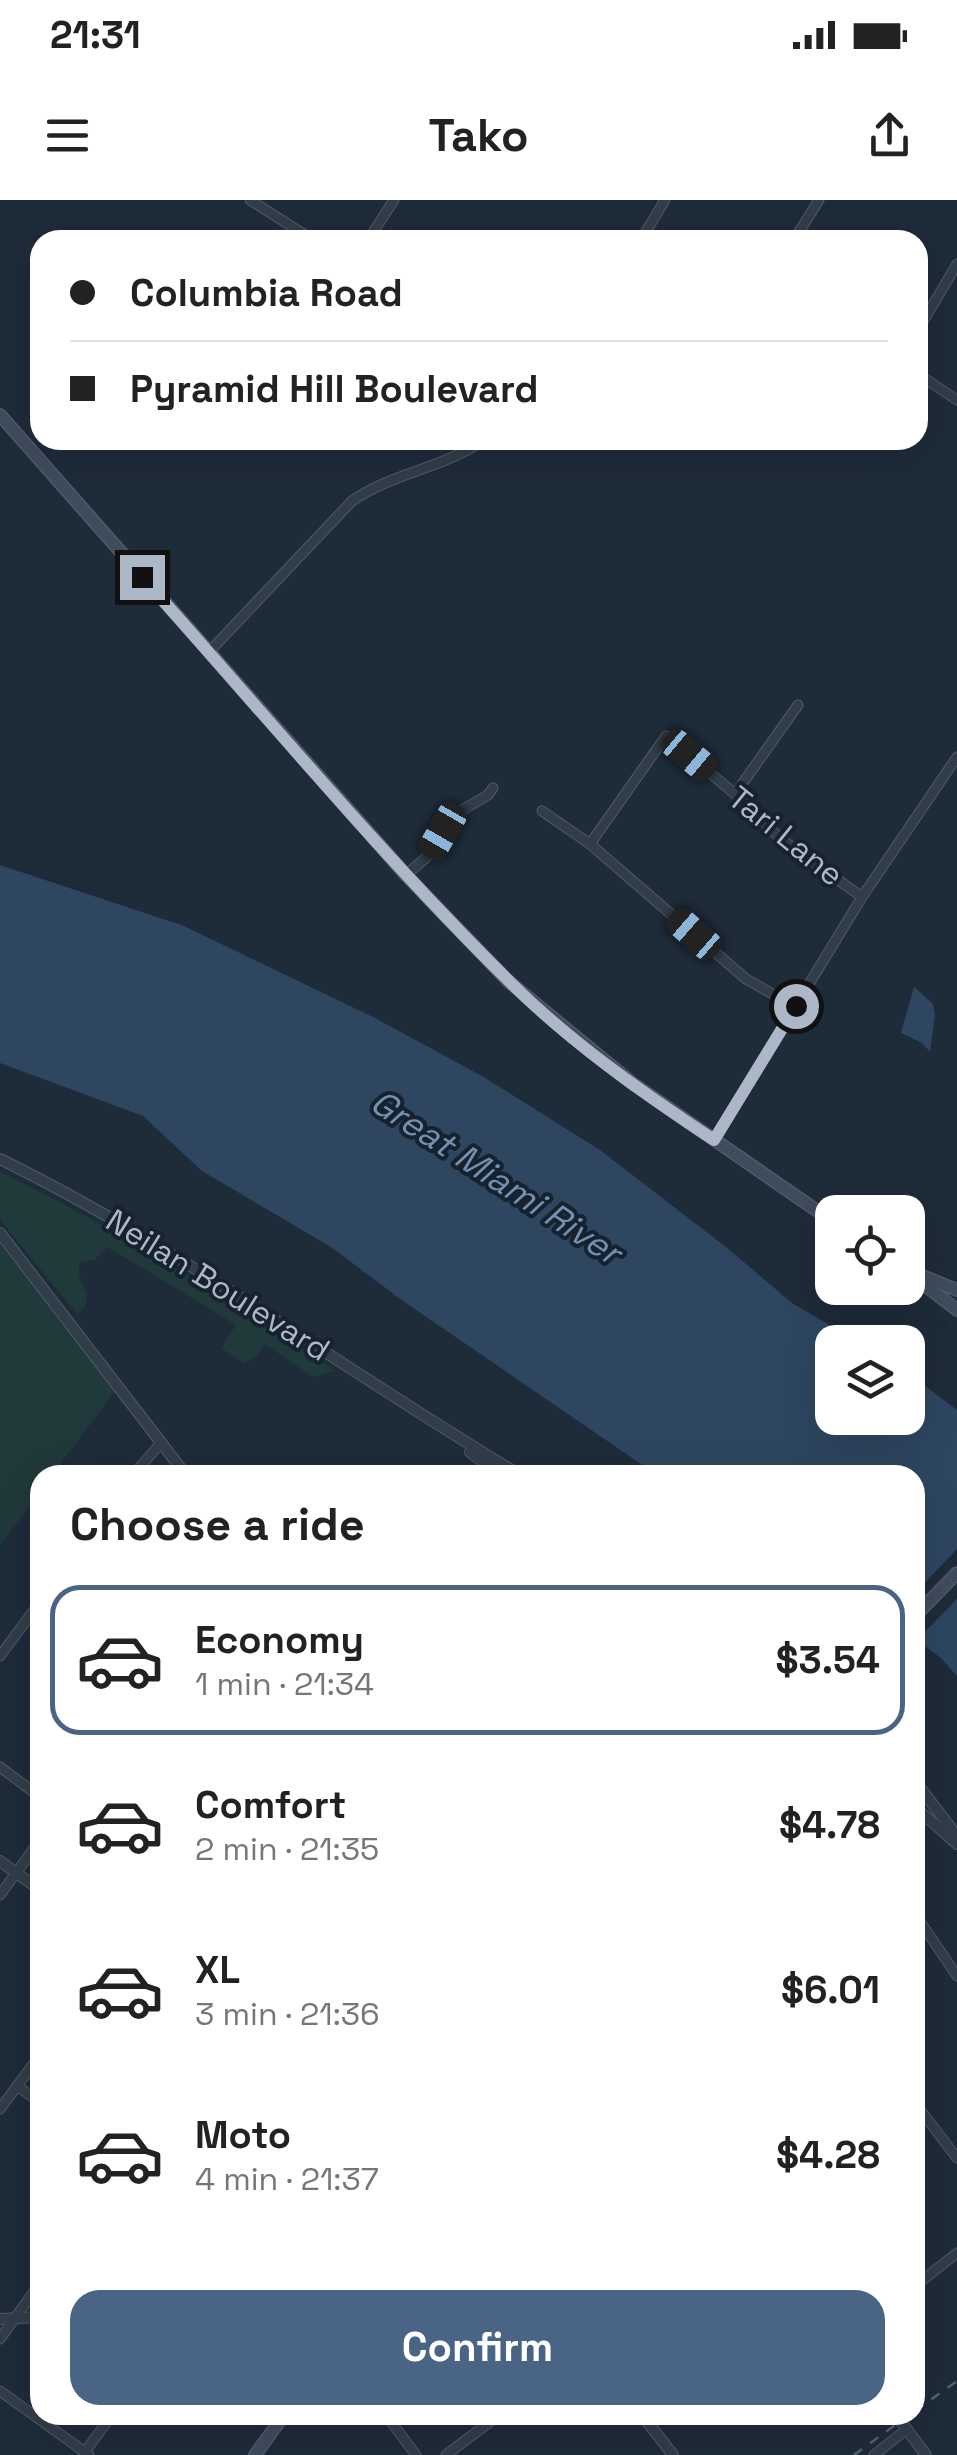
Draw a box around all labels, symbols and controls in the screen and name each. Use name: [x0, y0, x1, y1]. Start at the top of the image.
text: 21:31: [50, 11, 141, 59]
text: Tako: [428, 107, 529, 164]
icon: menu: [40, 108, 95, 163]
icon: share: [862, 108, 917, 163]
text: Columbia Road: [130, 269, 403, 317]
text: Pyramid Hill Boulevard: [130, 365, 539, 413]
route end: [120, 555, 165, 600]
car: [656, 724, 722, 786]
street label: Tari Lane: [720, 777, 852, 895]
car: [415, 798, 471, 864]
car: [662, 903, 726, 965]
route start: [774, 984, 819, 1029]
water label: Great Miami River: [362, 1080, 633, 1276]
map controls: [815, 1195, 925, 1435]
button: locate: [815, 1195, 925, 1305]
street label: Neilan Boulevard: [99, 1200, 337, 1370]
button: layers: [815, 1325, 925, 1435]
text: Choose a ride: [70, 1496, 365, 1553]
icon: car: [75, 1615, 165, 1705]
text: Economy: [195, 1616, 364, 1664]
text: $3.54: [776, 1636, 880, 1684]
text: 1 min · 21:34: [195, 1664, 374, 1704]
icon: car: [75, 1780, 165, 1870]
text: Comfort: [195, 1781, 346, 1829]
text: $4.78: [779, 1801, 880, 1849]
text: 2 min · 21:35: [195, 1829, 379, 1869]
icon: car: [75, 1945, 165, 2035]
text: XL: [195, 1946, 240, 1994]
text: $6.01: [781, 1966, 880, 2014]
text: 3 min · 21:36: [195, 1994, 380, 2034]
icon: car: [75, 2110, 165, 2200]
text: Moto: [195, 2111, 291, 2159]
text: $4.28: [776, 2131, 880, 2179]
text: 4 min · 21:37: [195, 2159, 379, 2199]
button: Confirm: [70, 2290, 885, 2405]

